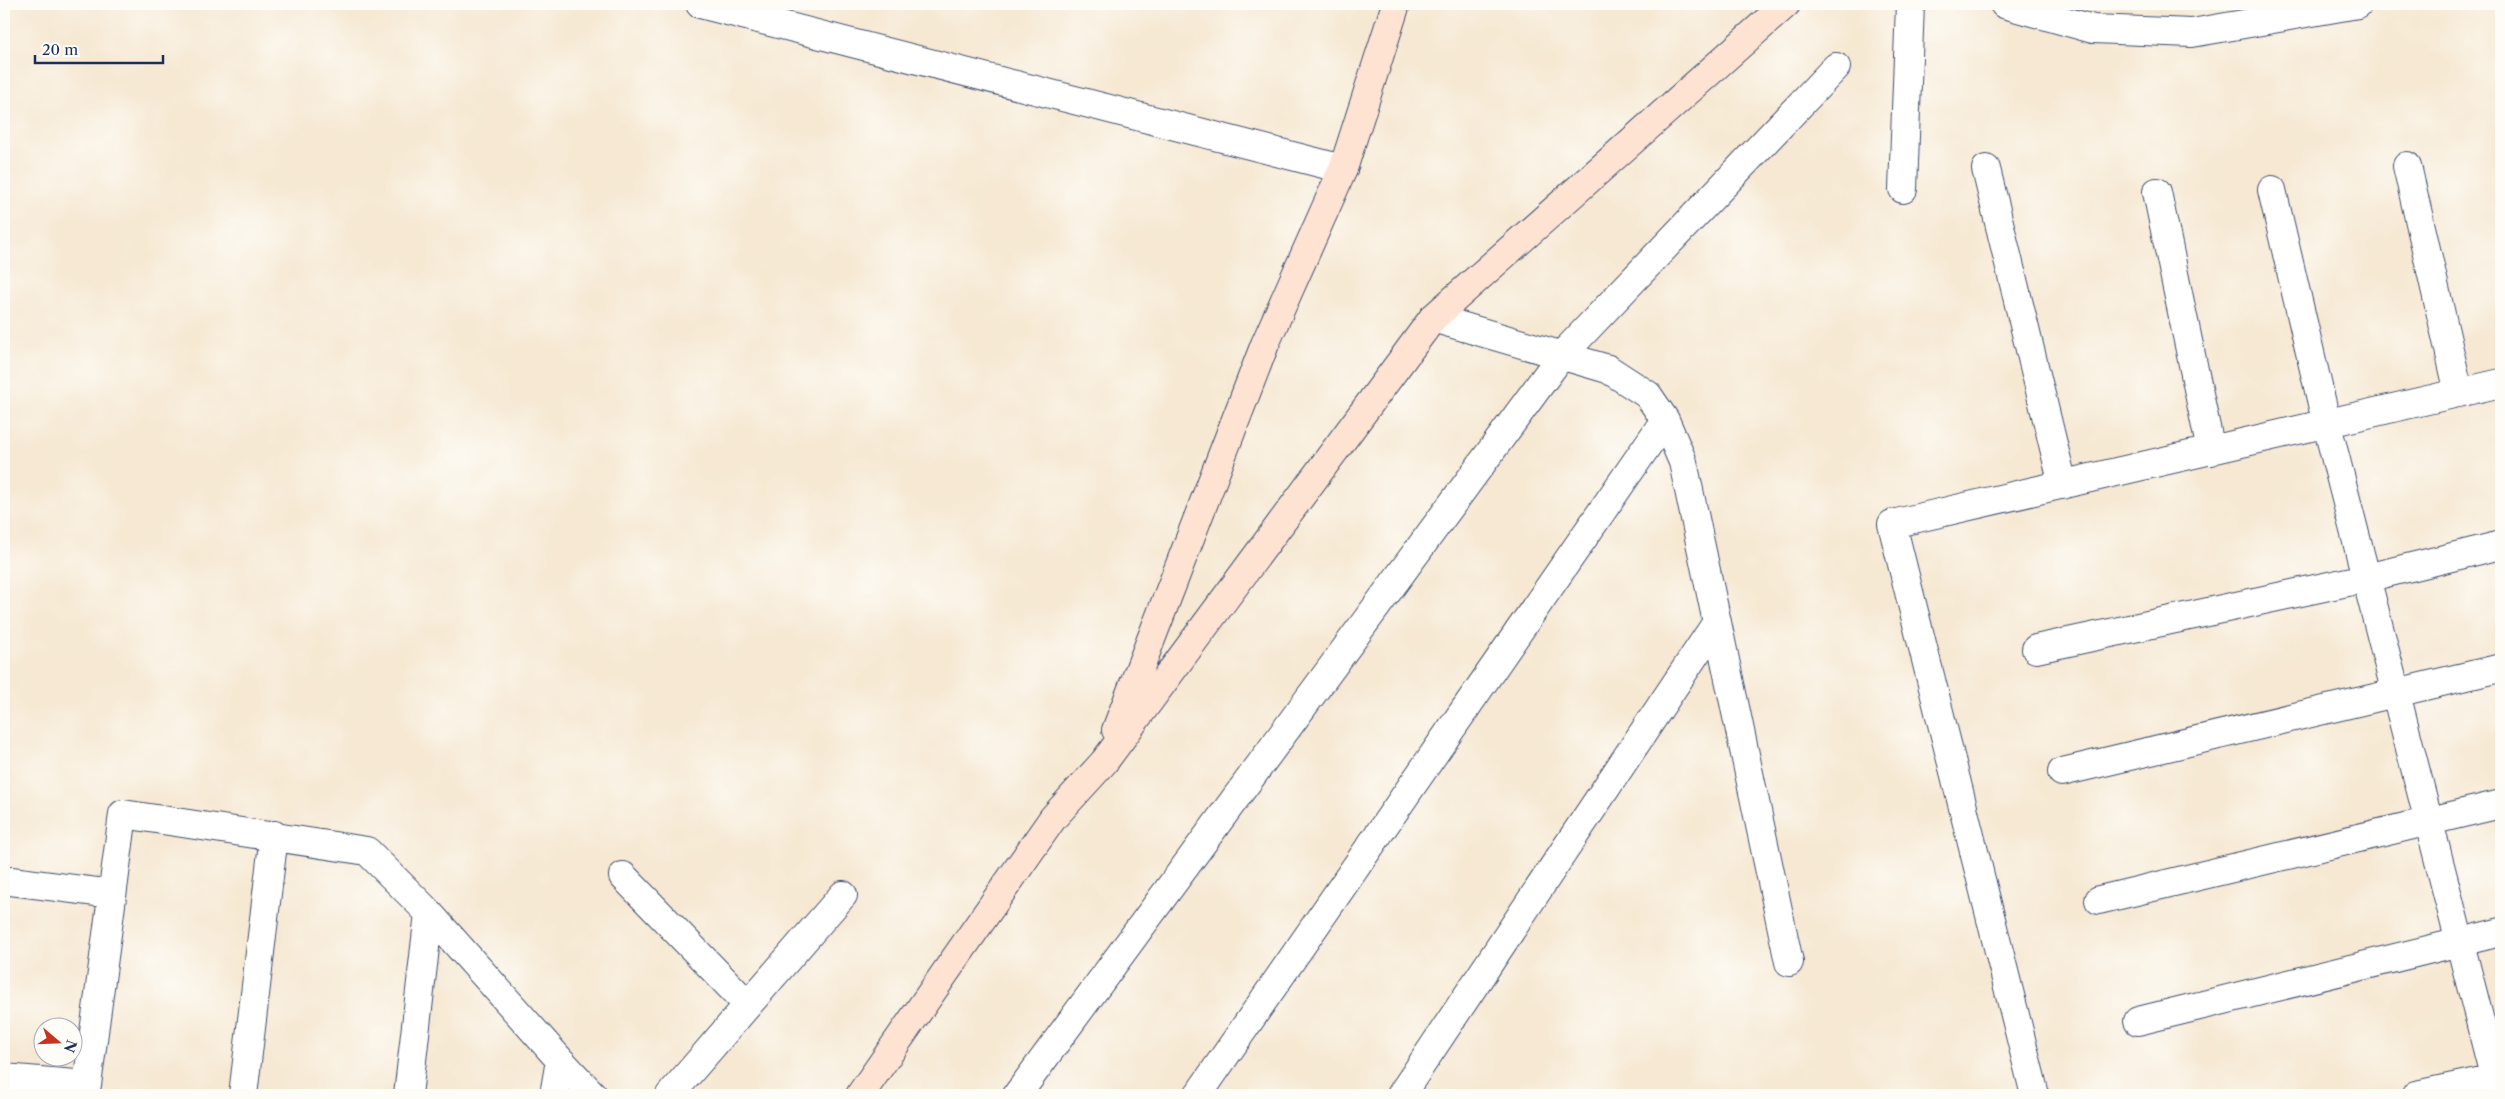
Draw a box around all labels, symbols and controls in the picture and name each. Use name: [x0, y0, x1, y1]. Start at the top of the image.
scale bar: [35, 32, 162, 64]
text: 20 m: [42, 40, 78, 59]
north arrow: [32, 1016, 82, 1066]
text: N: [60, 1038, 81, 1055]

